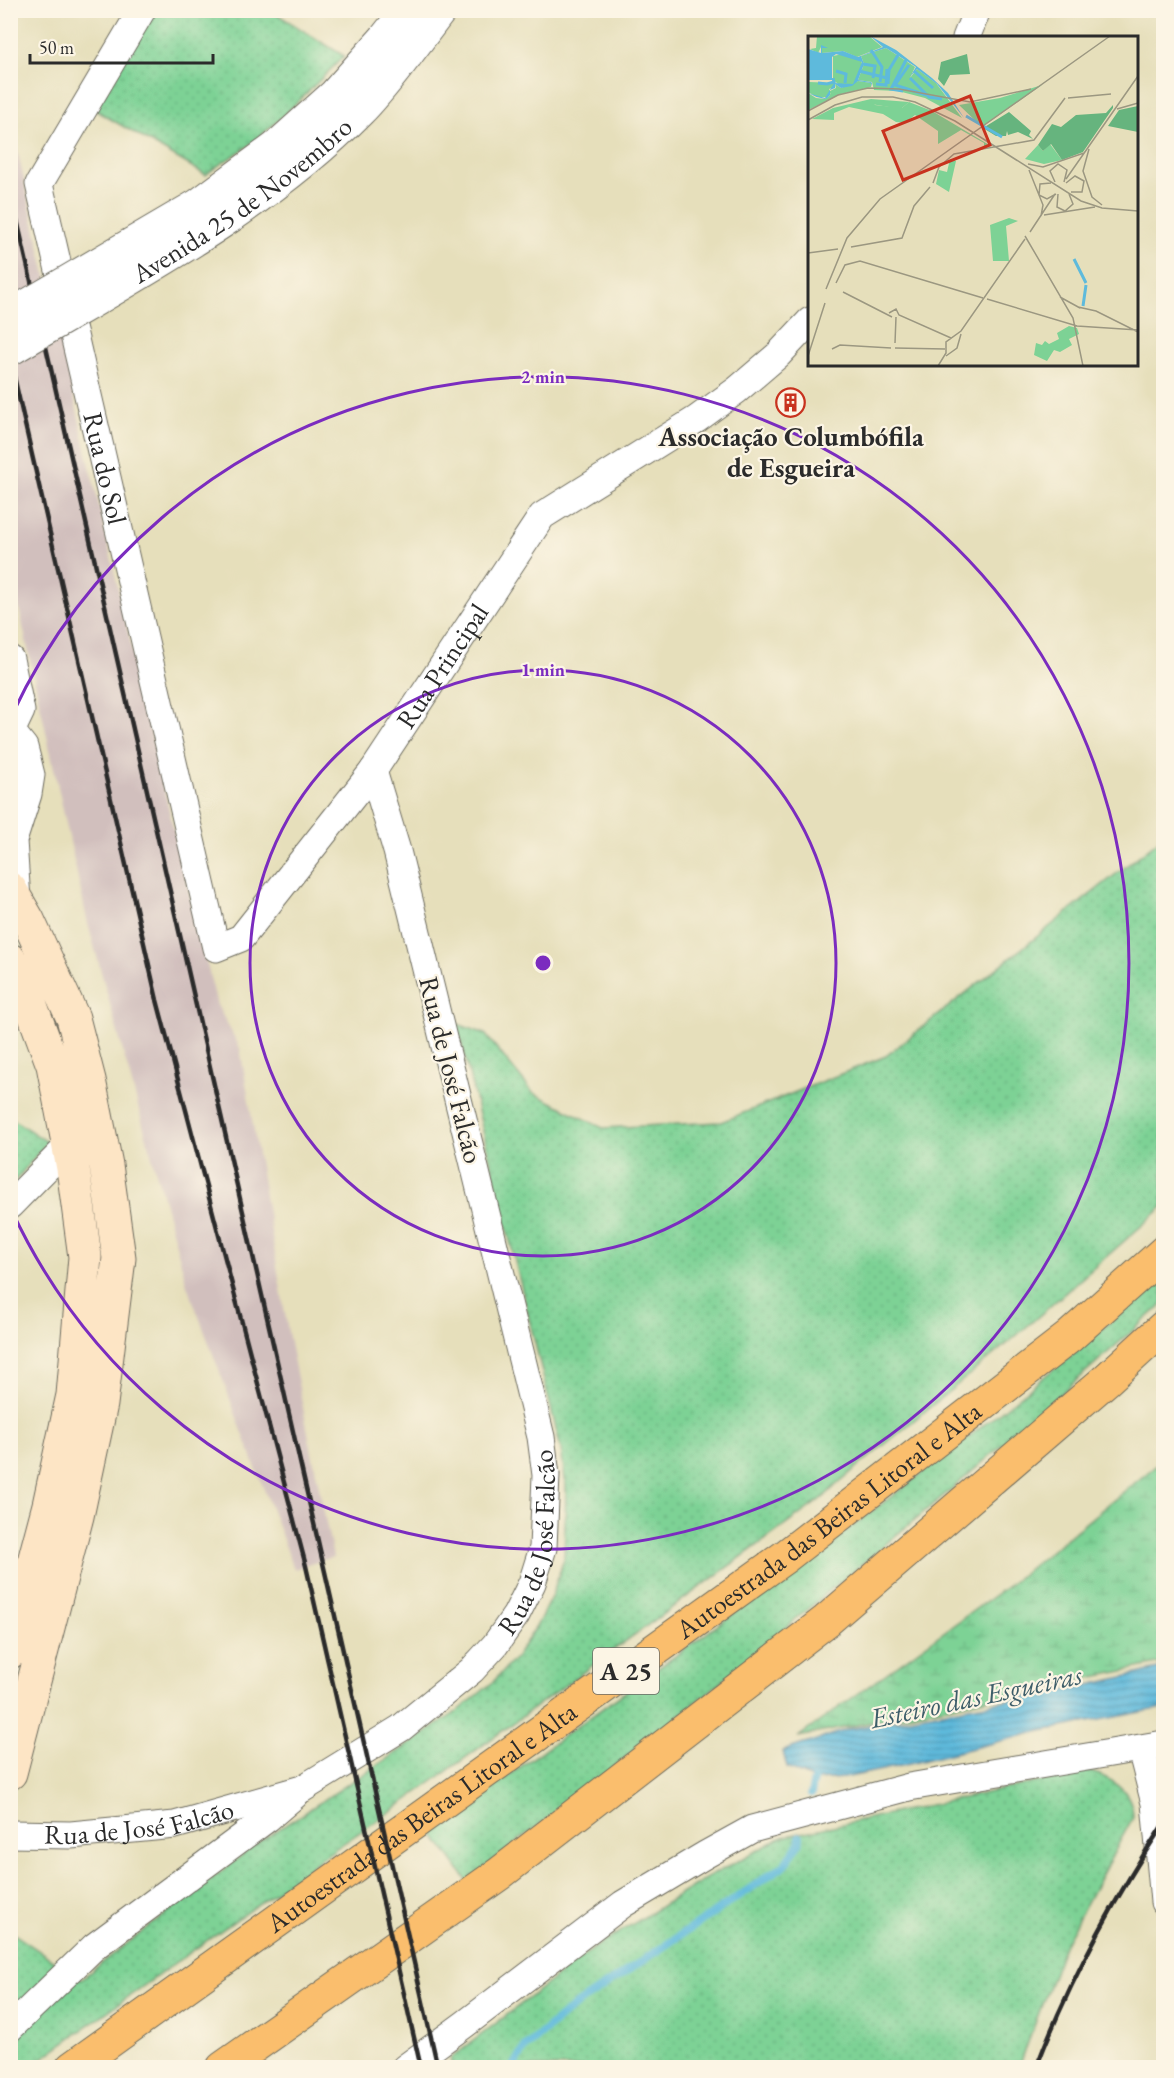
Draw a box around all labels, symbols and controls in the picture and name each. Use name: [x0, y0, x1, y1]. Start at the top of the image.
scale bar: [30, 27, 213, 65]
text: 50 m: [39, 36, 74, 59]
inset map: [808, 36, 1138, 366]
street label: Avenida 25 de Novembro: [124, 109, 359, 291]
text: 2 min: [521, 365, 565, 388]
building icon: Associação Columbófila de Esgueira: [775, 386, 807, 418]
street label: Rua do Sol: [75, 409, 135, 528]
place label: Associação Columbófila de Esgueira: [657, 419, 924, 485]
street label: Rua Principal: [388, 597, 496, 735]
text: 1 min: [521, 658, 565, 681]
centre of rings: [533, 953, 553, 973]
street label: Rua de José Falcão: [411, 973, 492, 1167]
street label: Autoestrada das Beiras Litoral e Alta: [668, 1393, 988, 1647]
street label: Rua de José Falcão: [489, 1448, 563, 1642]
road number: A 25: [593, 1648, 659, 1694]
water label: Esteiro das Esgueiras: [866, 1656, 1085, 1736]
street label: Autoestrada das Beiras Litoral e Alta: [258, 1694, 584, 1941]
street label: Rua de José Falcão: [44, 1791, 238, 1852]

